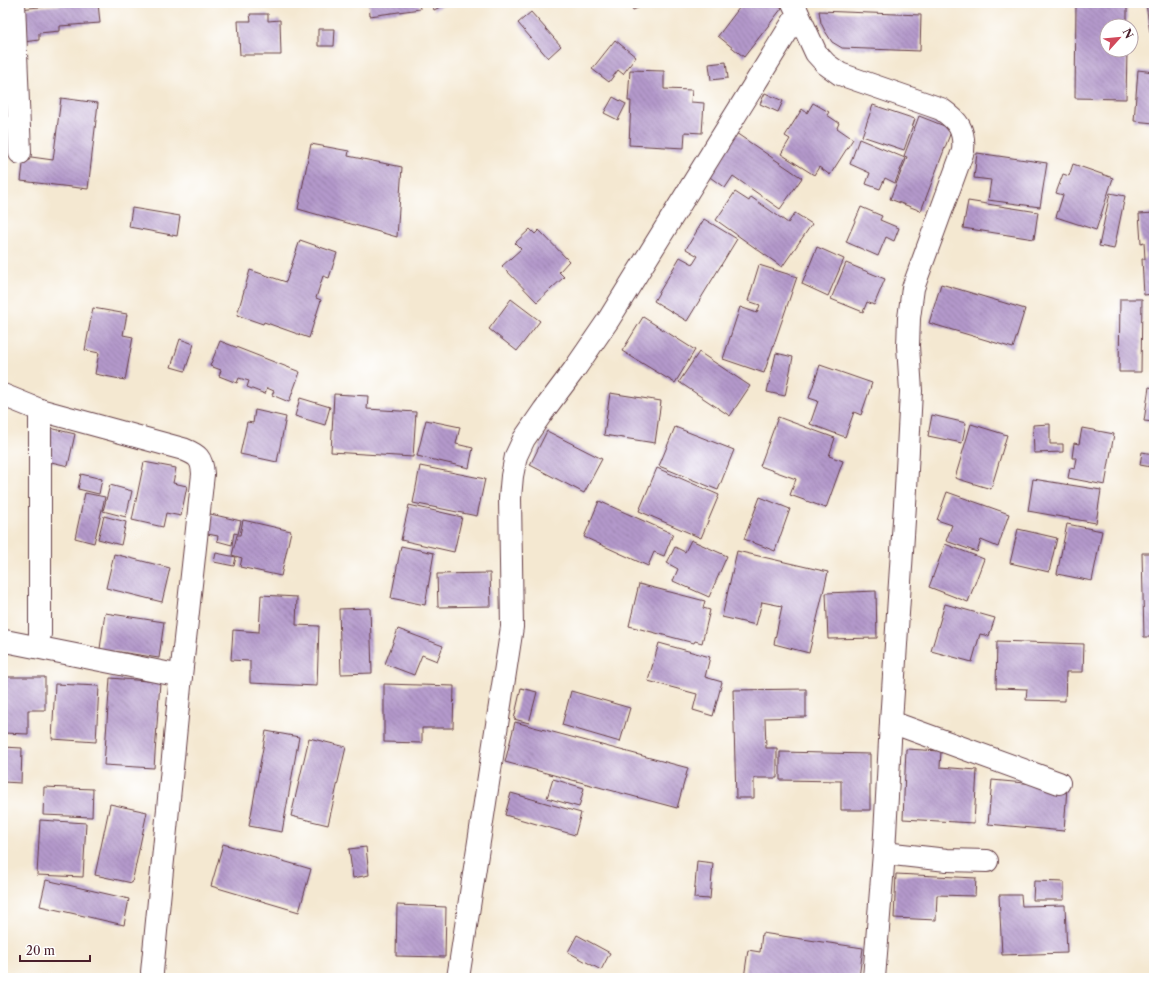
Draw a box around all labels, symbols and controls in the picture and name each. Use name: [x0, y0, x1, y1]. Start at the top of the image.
north arrow: [1099, 18, 1139, 58]
text: N: [1120, 26, 1137, 41]
scale bar: [20, 937, 90, 963]
text: 20 m: [26, 943, 55, 958]

